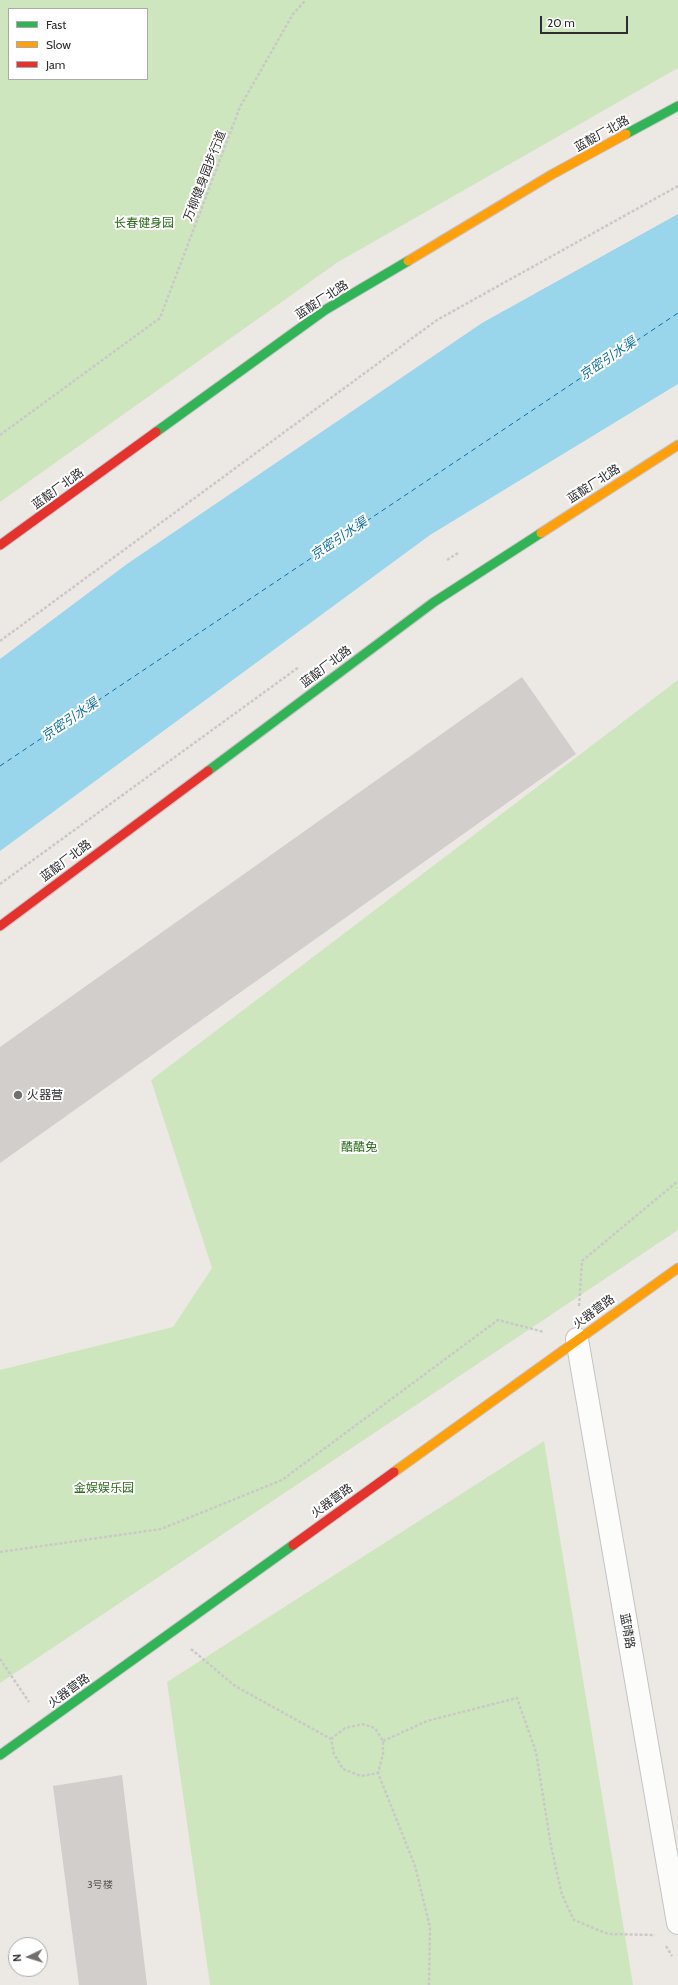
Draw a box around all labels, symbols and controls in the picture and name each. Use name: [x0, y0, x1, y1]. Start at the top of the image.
legend: [8, 8, 148, 80]
scale bar: [542, 8, 630, 34]
text: 20 m: [547, 15, 575, 30]
text: Fast: [46, 17, 66, 32]
text: Slow: [46, 37, 71, 52]
text: Jam: [46, 57, 65, 72]
street label: 蓝靛厂北路: [572, 113, 632, 155]
street label: 万柳健身园步行道: [181, 129, 229, 223]
park label: 长春健身园: [114, 216, 174, 230]
street label: 蓝靛厂北路: [293, 278, 351, 322]
water label: 京密引水渠: [577, 334, 639, 384]
street label: 蓝靛厂北路: [565, 462, 623, 506]
street label: 蓝靛厂北路: [29, 466, 87, 512]
water label: 京密引水渠: [308, 514, 370, 564]
street label: 蓝靛厂北路: [298, 643, 354, 691]
water label: 京密引水渠: [39, 695, 101, 745]
street label: 蓝靛厂北路: [38, 837, 94, 885]
place label: 火器营: [27, 1088, 63, 1102]
marker: 火器营: [12, 1089, 24, 1101]
park label: 酷酷兔: [341, 1140, 377, 1154]
street label: 火器营路: [570, 1292, 618, 1332]
park label: 金娱娱乐园: [74, 1481, 134, 1495]
street label: 火器营路: [308, 1481, 356, 1521]
street label: 蓝晴路: [617, 1612, 637, 1650]
street label: 火器营路: [45, 1671, 93, 1711]
house number: 3号楼: [87, 1879, 113, 1891]
north arrow: [8, 1937, 48, 1977]
text: N: [10, 1953, 24, 1962]

